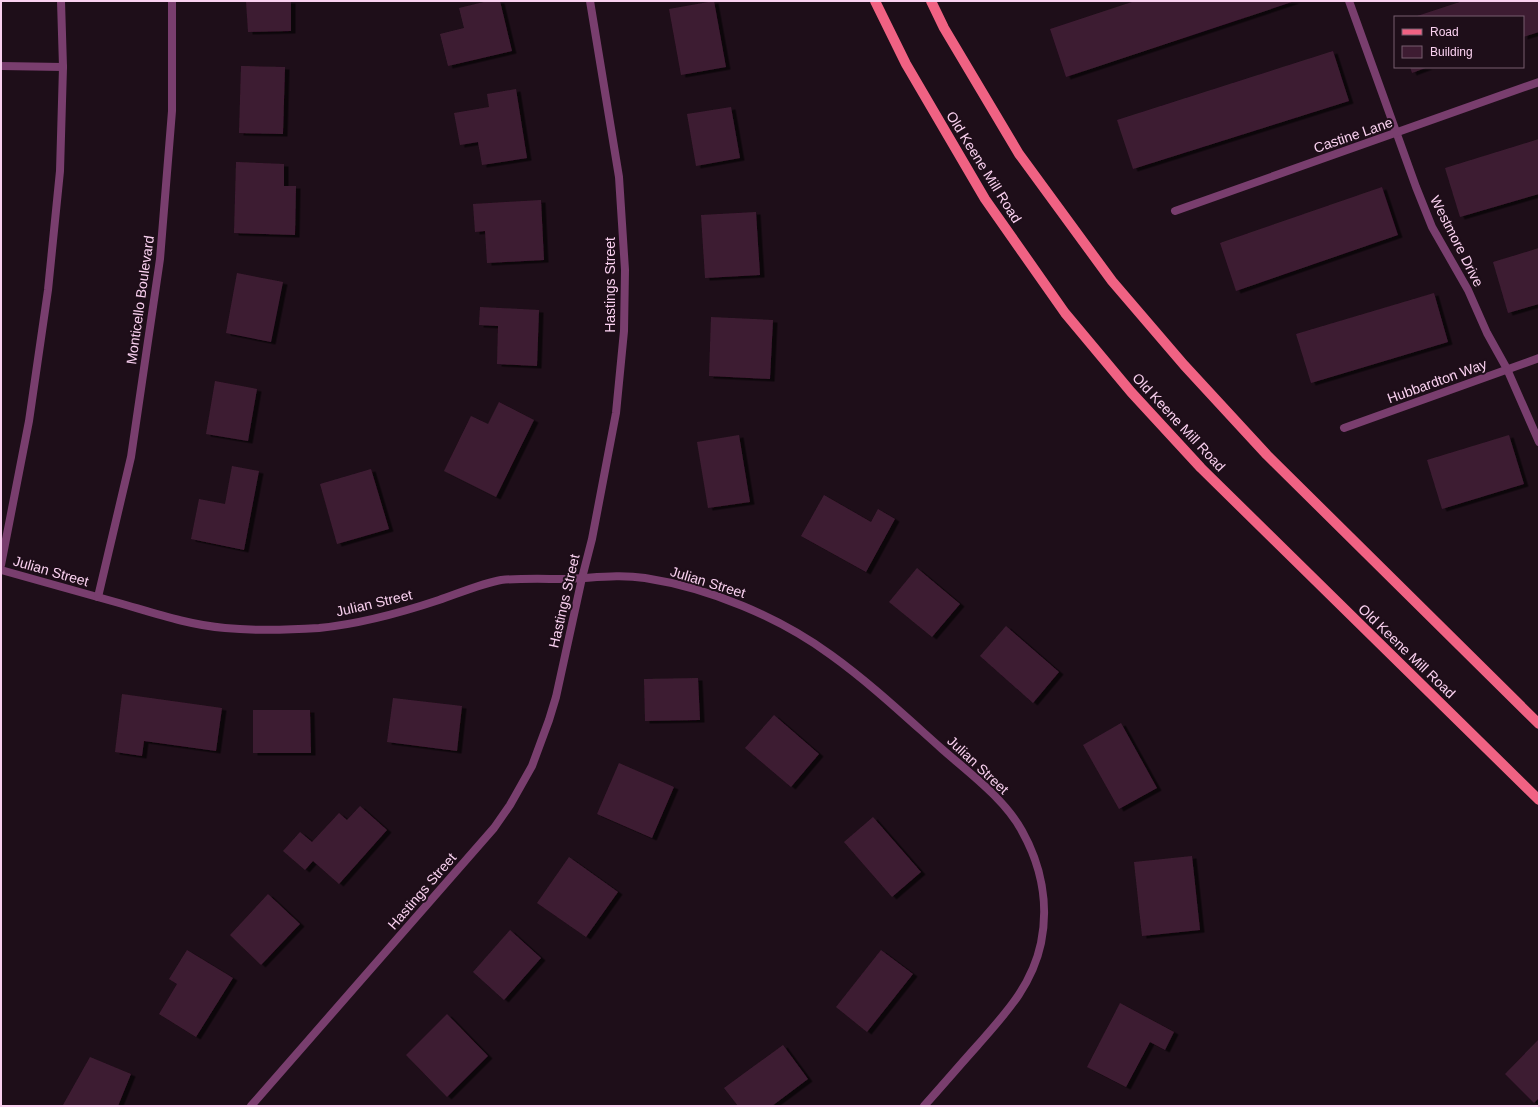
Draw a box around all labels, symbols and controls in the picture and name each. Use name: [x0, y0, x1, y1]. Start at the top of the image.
legend: [1394, 16, 1524, 68]
text: Road: [1430, 25, 1459, 39]
text: Building: [1430, 45, 1473, 59]
street label: Old Keene Mill Road: [943, 108, 1025, 226]
street label: Castine Lane: [1311, 114, 1395, 156]
street label: Westmore Drive: [1427, 193, 1487, 289]
street label: Monticello Boulevard: [123, 235, 157, 365]
street label: Hastings Street: [602, 237, 618, 333]
street label: Hubbardton Way: [1385, 356, 1489, 406]
street label: Old Keene Mill Road: [1129, 370, 1229, 474]
street label: Hastings Street: [545, 552, 583, 649]
street label: Julian Street: [11, 553, 91, 589]
street label: Julian Street: [668, 563, 748, 601]
street label: Julian Street: [334, 586, 414, 620]
street label: Old Keene Mill Road: [1355, 601, 1459, 701]
street label: Julian Street: [944, 733, 1012, 797]
street label: Hastings Street: [385, 850, 460, 932]

